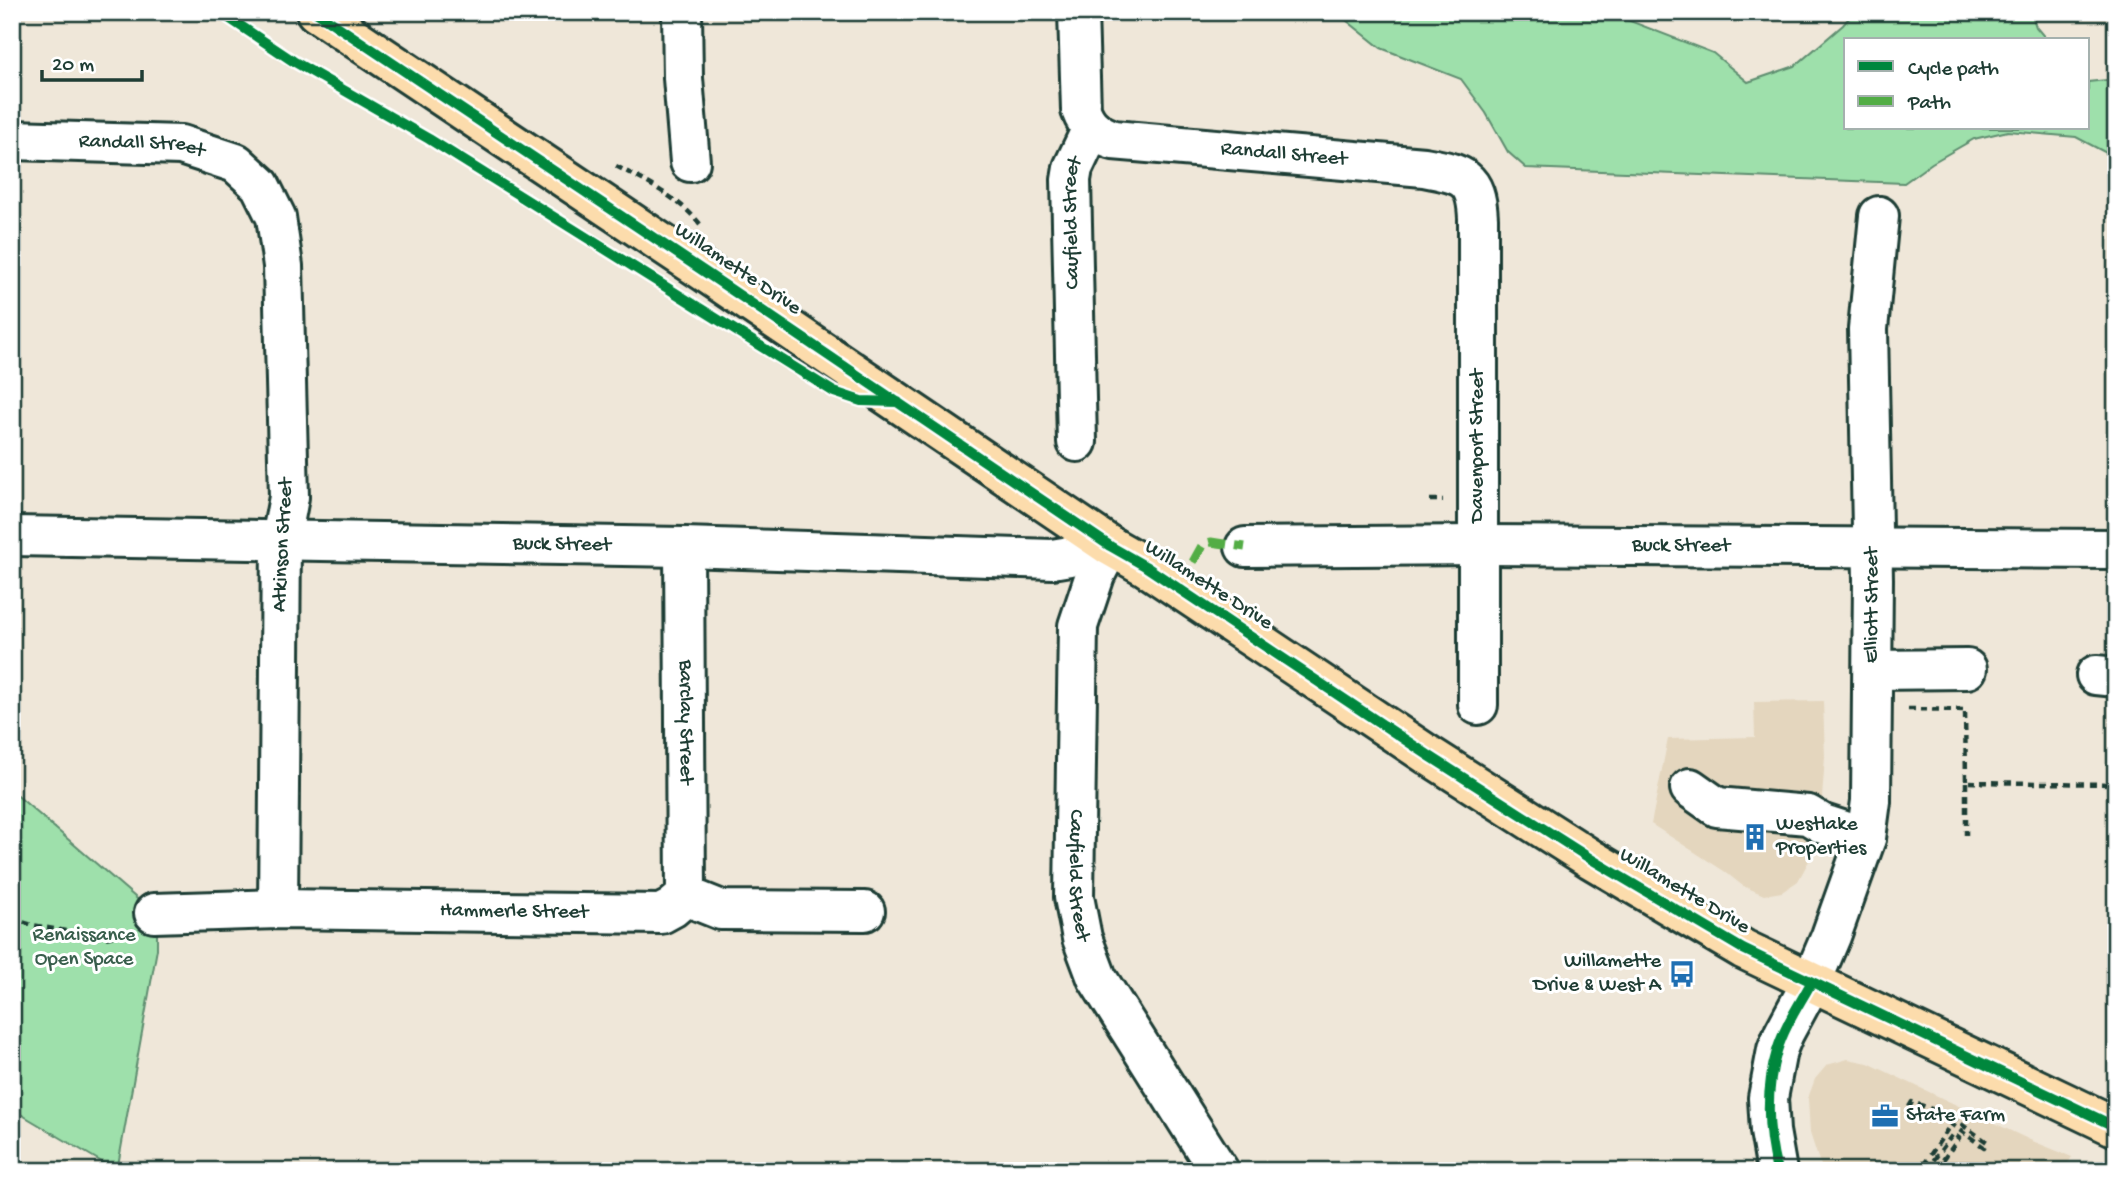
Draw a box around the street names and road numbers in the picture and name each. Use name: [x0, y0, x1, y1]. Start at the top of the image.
street label: Randall Street: [78, 129, 210, 165]
street label: Randall Street: [1219, 137, 1350, 173]
street label: Caufield Street: [1058, 150, 1090, 290]
street label: Willamette Drive: [669, 218, 806, 322]
street label: Davenport Street: [1466, 367, 1491, 525]
street label: Atkinson Street: [268, 475, 300, 613]
street label: Buck Street: [512, 532, 614, 558]
street label: Buck Street: [1631, 533, 1733, 559]
street label: Willamette Drive: [1139, 535, 1278, 637]
street label: Elliott Street: [1860, 545, 1886, 663]
street label: Barclay Street: [672, 659, 698, 787]
street label: Caufield Street: [1061, 809, 1095, 946]
street label: Willamette Drive: [1614, 843, 1755, 941]
street label: Hammerle Street: [440, 899, 591, 926]

